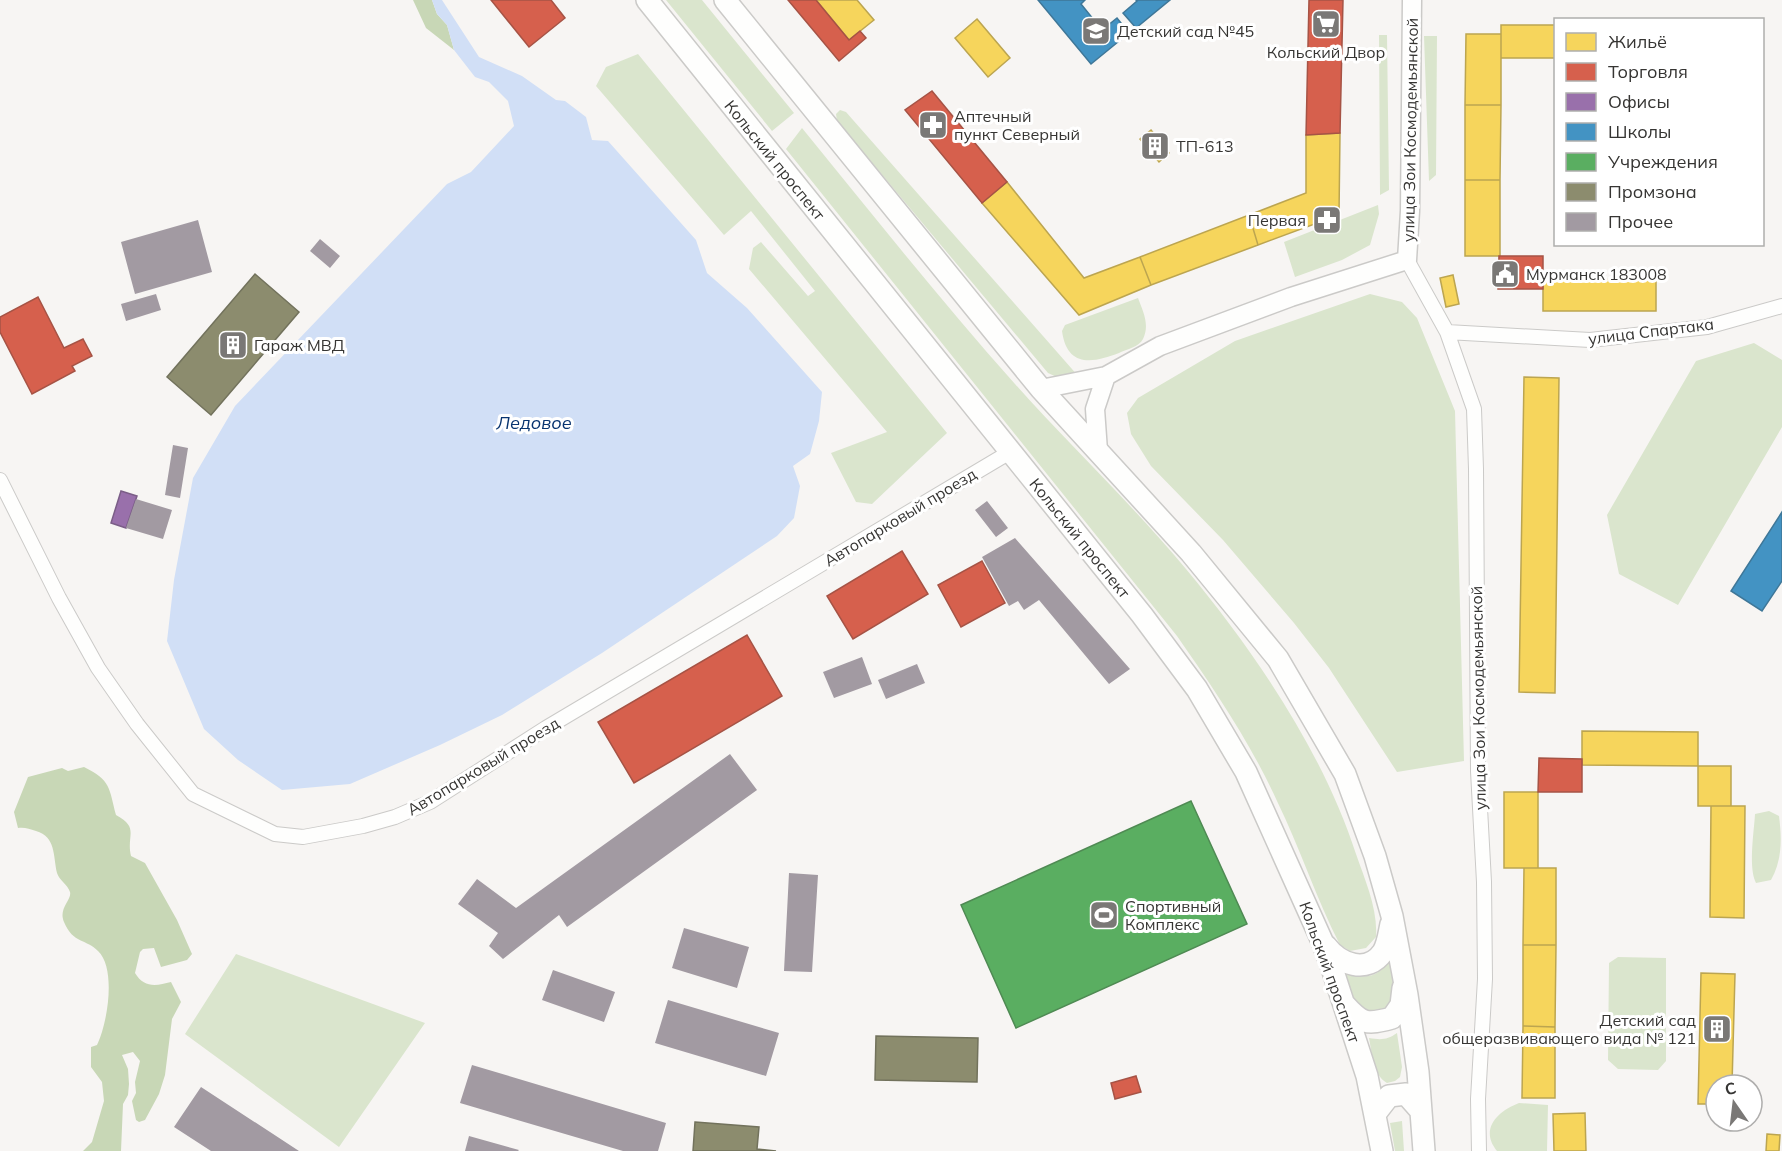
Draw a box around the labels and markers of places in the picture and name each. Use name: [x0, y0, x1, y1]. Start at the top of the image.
supermarket icon: Кольский Двор: [1310, 8, 1342, 40]
school or university icon: Детский сад №45: [1080, 15, 1112, 47]
place label: Детский сад №45: [1117, 21, 1254, 41]
place label: Кольский Двор: [1267, 42, 1385, 62]
place label: Аптечный пункт Северный: [954, 106, 1080, 144]
pharmacy icon: Аптечный пункт Северный: [917, 109, 949, 141]
building icon: ТП-613: [1139, 130, 1171, 162]
place label: ТП-613: [1176, 136, 1234, 156]
pharmacy icon: Первая: [1311, 204, 1343, 236]
place label: Первая: [1248, 210, 1306, 230]
public building icon: Мурманск 183008: [1489, 258, 1521, 290]
place label: Мурманск 183008: [1526, 264, 1667, 284]
building icon: Гараж МВД: [217, 329, 249, 361]
place label: Гараж МВД: [254, 335, 345, 355]
place label: Спортивный Комплекс: [1125, 896, 1221, 934]
sports icon: Спортивный Комплекс: [1088, 899, 1120, 931]
place label: Детский сад общеразвивающего вида № 121: [1442, 1010, 1696, 1048]
building icon: Детский сад общеразвивающего вида № 121: [1701, 1013, 1733, 1045]

